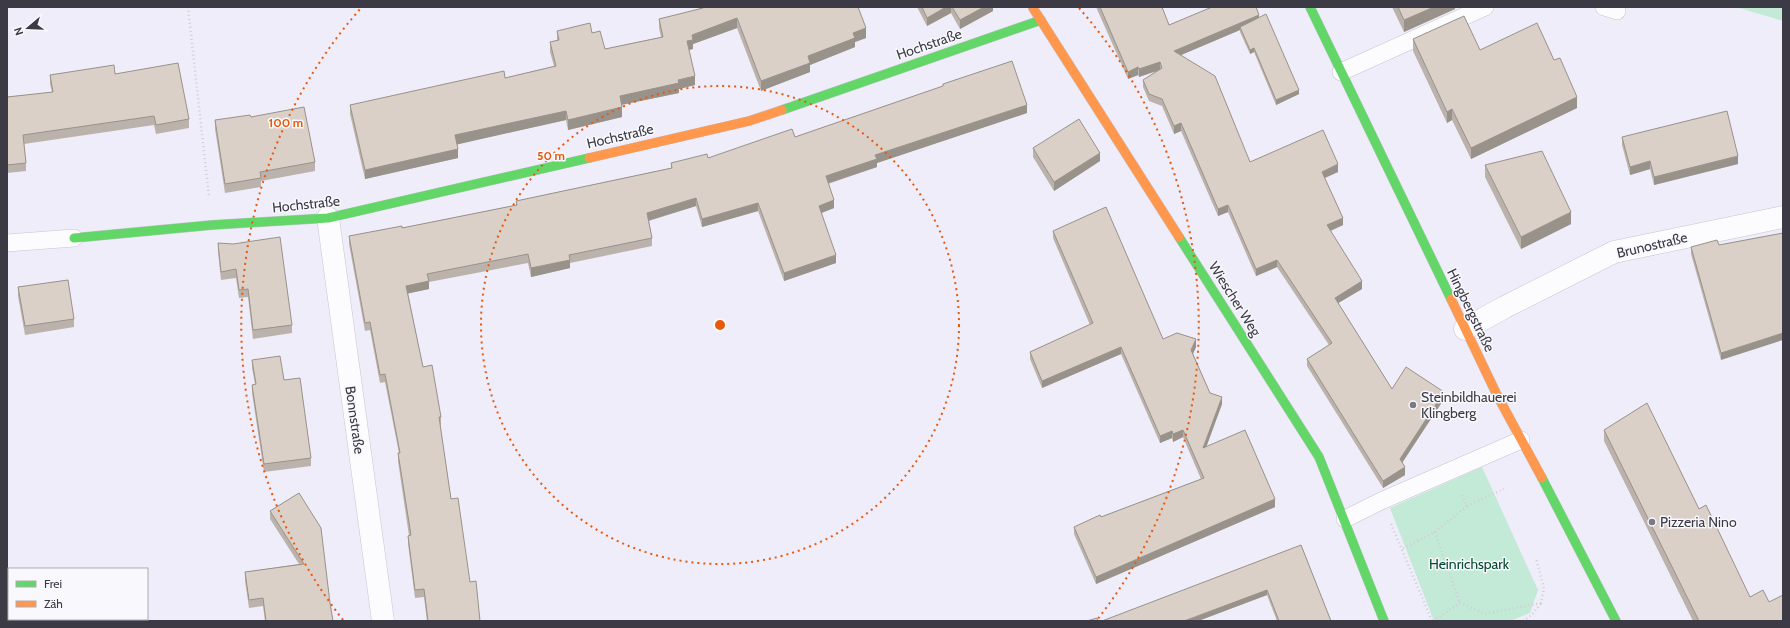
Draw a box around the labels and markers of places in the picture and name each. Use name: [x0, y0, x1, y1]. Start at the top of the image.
centre of rings: [713, 318, 727, 332]
place label: Steinbildhauerei Klingberg: [1421, 388, 1517, 422]
marker: Steinbildhauerei Klingberg: [1408, 400, 1418, 410]
place label: Pizzeria Nino: [1660, 513, 1737, 531]
marker: Pizzeria Nino: [1647, 517, 1657, 527]

